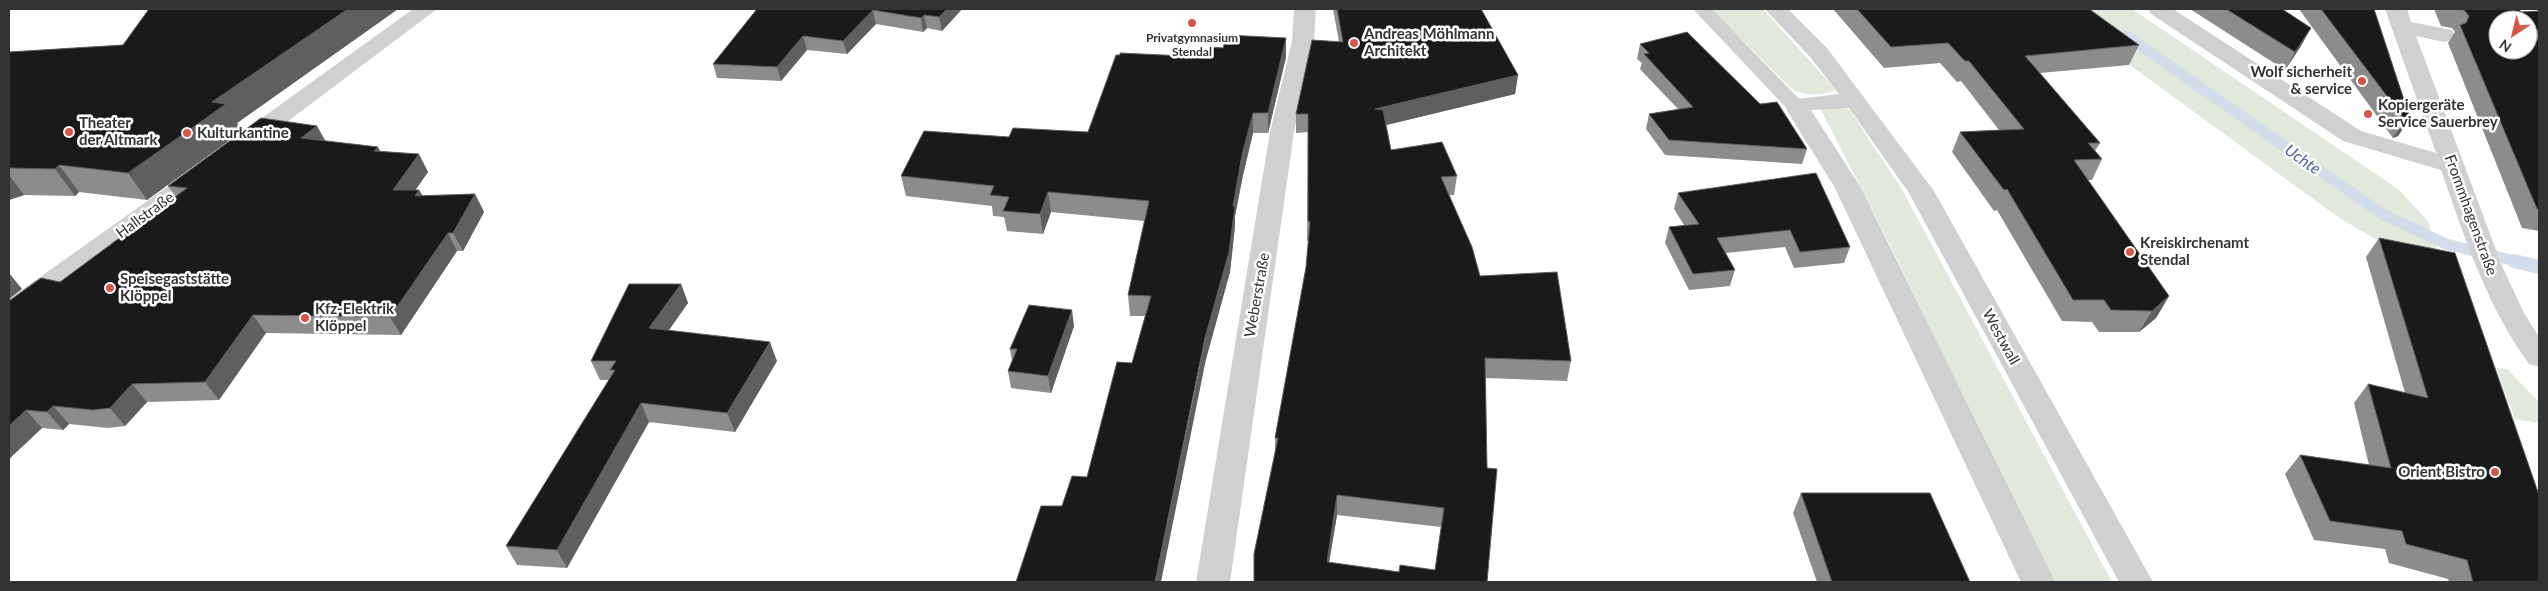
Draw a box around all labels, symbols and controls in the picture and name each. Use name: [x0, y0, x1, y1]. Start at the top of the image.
north arrow: [2488, 10, 2538, 60]
marker: Privatgymnasium Stendal: [1186, 17, 1198, 29]
place label: Andreas Möhlmann Architekt: [1363, 24, 1494, 59]
place label: Privatgymnasium Stendal: [1146, 30, 1238, 59]
text: N: [2496, 36, 2515, 56]
marker: Andreas Möhlmann Architekt: [1348, 37, 1360, 49]
place label: Wolf sicherheit & service: [2251, 62, 2352, 97]
marker: Wolf sicherheit & service: [2356, 75, 2368, 87]
place label: Kopiergeräte Service Sauerbrey: [2378, 95, 2498, 130]
marker: Kopiergeräte Service Sauerbrey: [2362, 108, 2374, 120]
place label: Theater der Altmark: [79, 113, 158, 148]
place label: Kulturkantine: [197, 123, 289, 141]
marker: Theater der Altmark: [63, 126, 75, 138]
marker: Kulturkantine: [181, 127, 193, 139]
water label: Uchte: [2282, 139, 2325, 178]
street label: Frommhagenstraße: [2442, 152, 2502, 278]
street label: Hallstraße: [112, 187, 177, 241]
place label: Kreiskirchenamt Stendal: [2140, 233, 2250, 268]
marker: Kreiskirchenamt Stendal: [2124, 246, 2136, 258]
street label: Weberstraße: [1240, 251, 1272, 339]
place label: Speisegaststätte Klöppel: [120, 269, 229, 304]
marker: Speisegaststätte Klöppel: [104, 282, 116, 294]
place label: Kfz-Elektrik Klöppel: [315, 299, 395, 334]
street label: Westwall: [1979, 306, 2024, 367]
marker: Kfz-Elektrik Klöppel: [299, 312, 311, 324]
place label: Orient Bistro: [2398, 462, 2485, 480]
marker: Orient Bistro: [2489, 466, 2501, 478]

